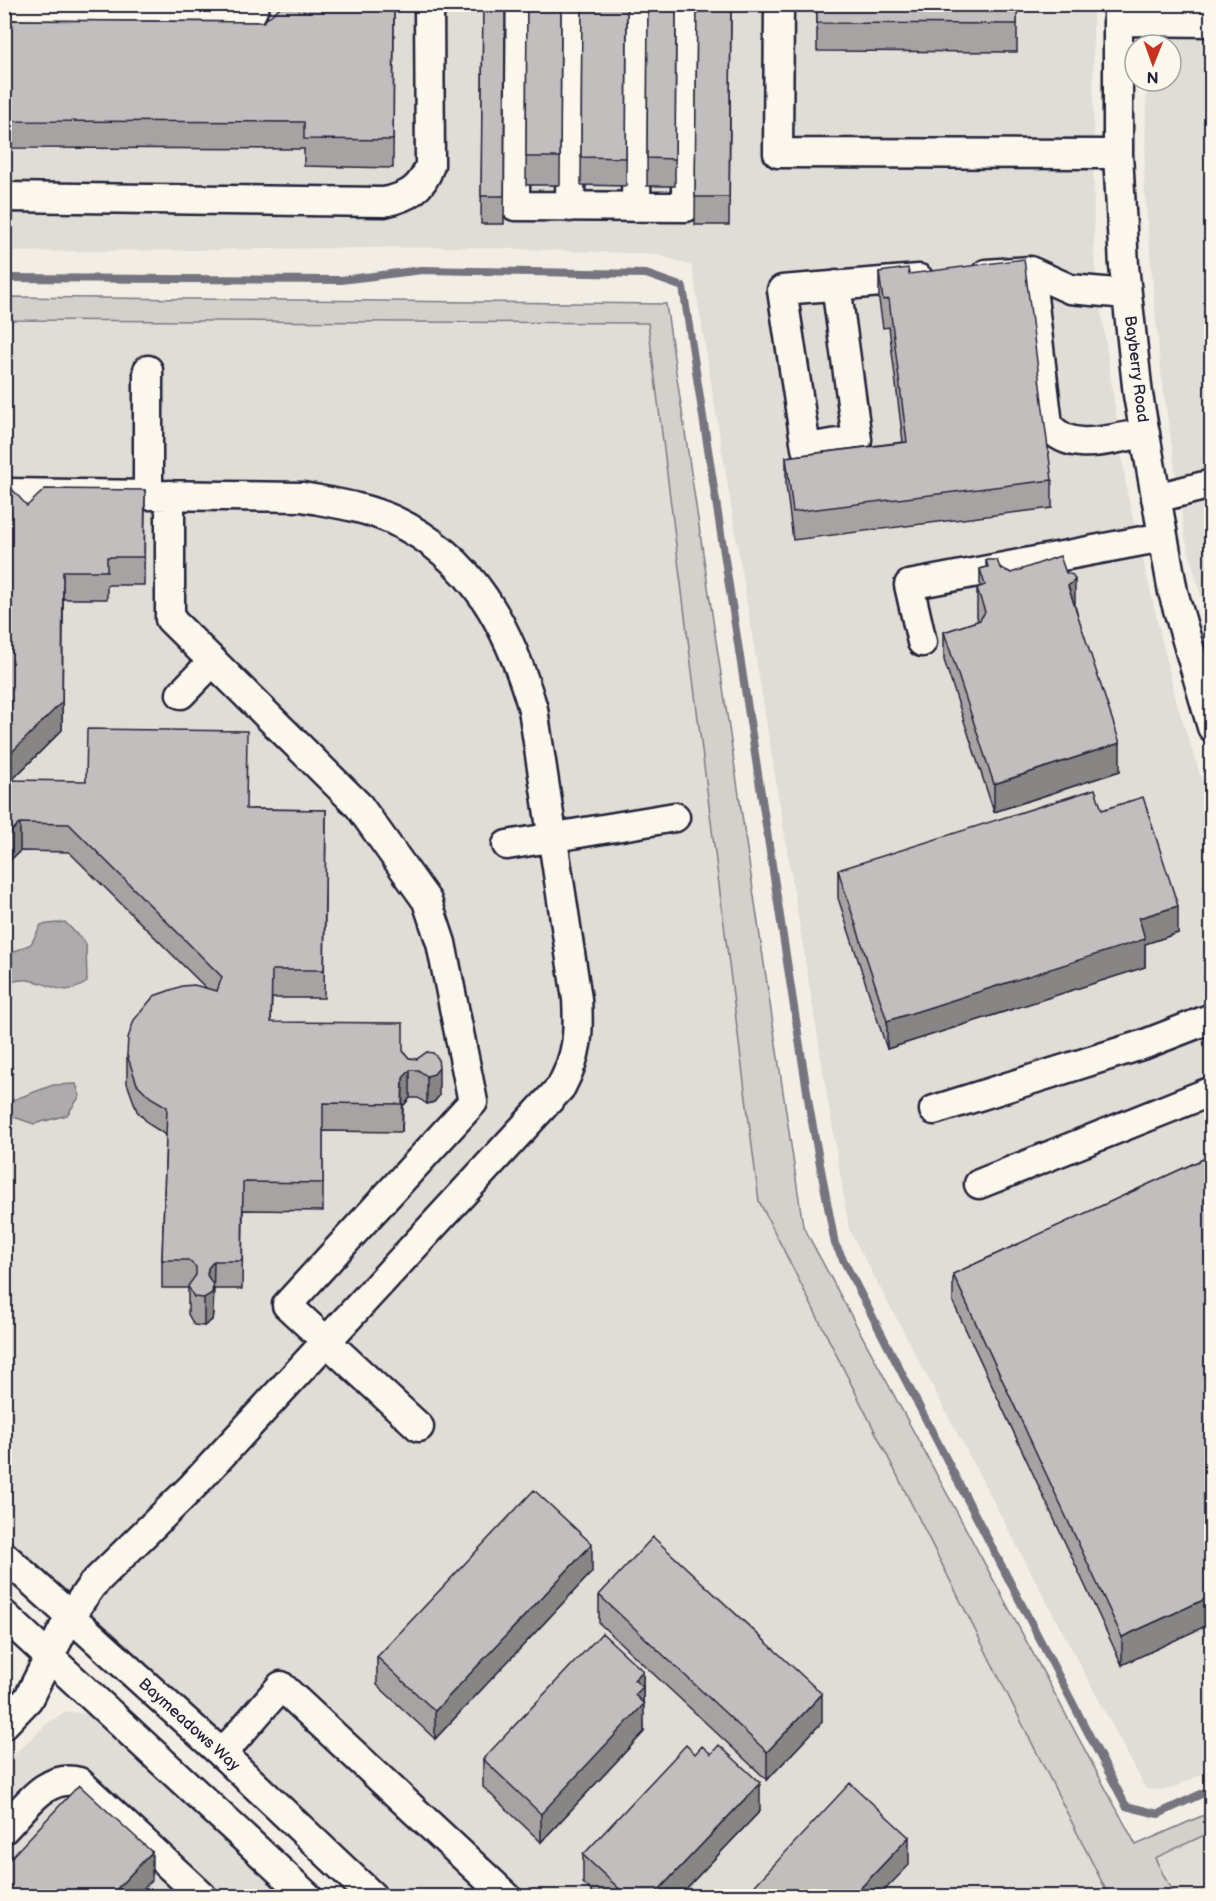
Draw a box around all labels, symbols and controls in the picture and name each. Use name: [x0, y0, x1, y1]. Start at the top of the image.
north arrow: [1123, 33, 1183, 93]
text: N: [1147, 67, 1159, 86]
street label: Bayberry Road: [1120, 315, 1152, 423]
street label: Baymeadows Way: [135, 1675, 244, 1776]

